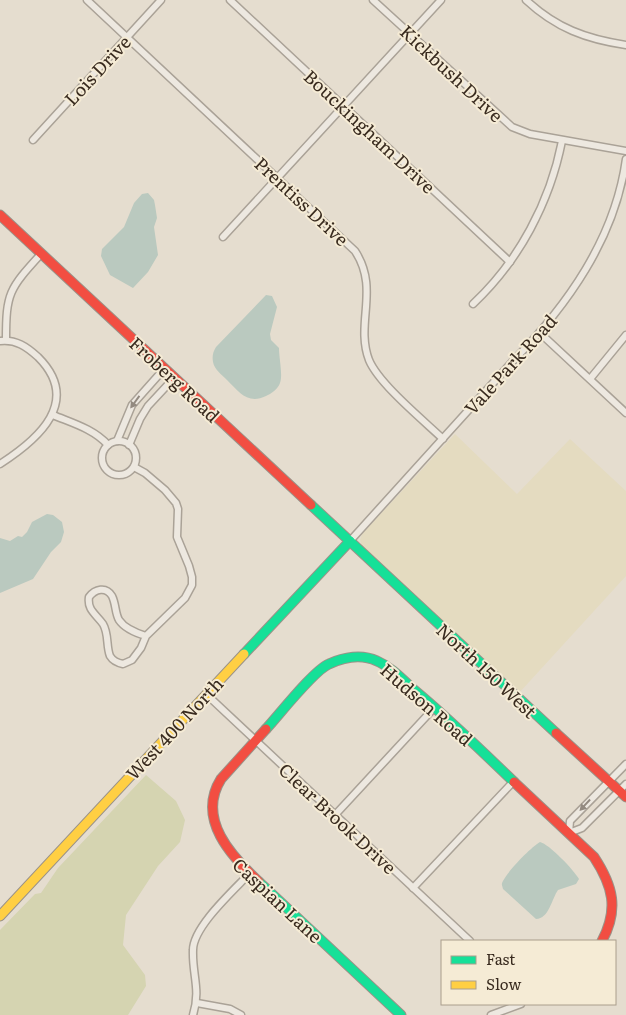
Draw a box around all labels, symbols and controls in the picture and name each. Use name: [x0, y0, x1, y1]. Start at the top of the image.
street label: Kickbush Drive: [394, 18, 510, 128]
street label: Lois Drive: [57, 29, 137, 111]
street label: Bouckingham Drive: [298, 63, 442, 199]
street label: Prentiss Drive: [249, 150, 355, 252]
street label: Vale Park Road: [457, 308, 563, 420]
street label: Froberg Road: [124, 330, 226, 428]
one-way arrow: [130, 395, 140, 409]
street label: North 150 West: [431, 616, 544, 724]
street label: Hudson Road: [375, 656, 479, 752]
street label: West 400 North: [119, 670, 229, 786]
street label: Clear Brook Drive: [273, 756, 403, 880]
one-way arrow: [579, 799, 591, 811]
street label: Caspian Lane: [227, 851, 329, 949]
legend: [441, 940, 616, 1005]
text: Fast: [486, 947, 515, 970]
text: Slow: [486, 972, 521, 995]

